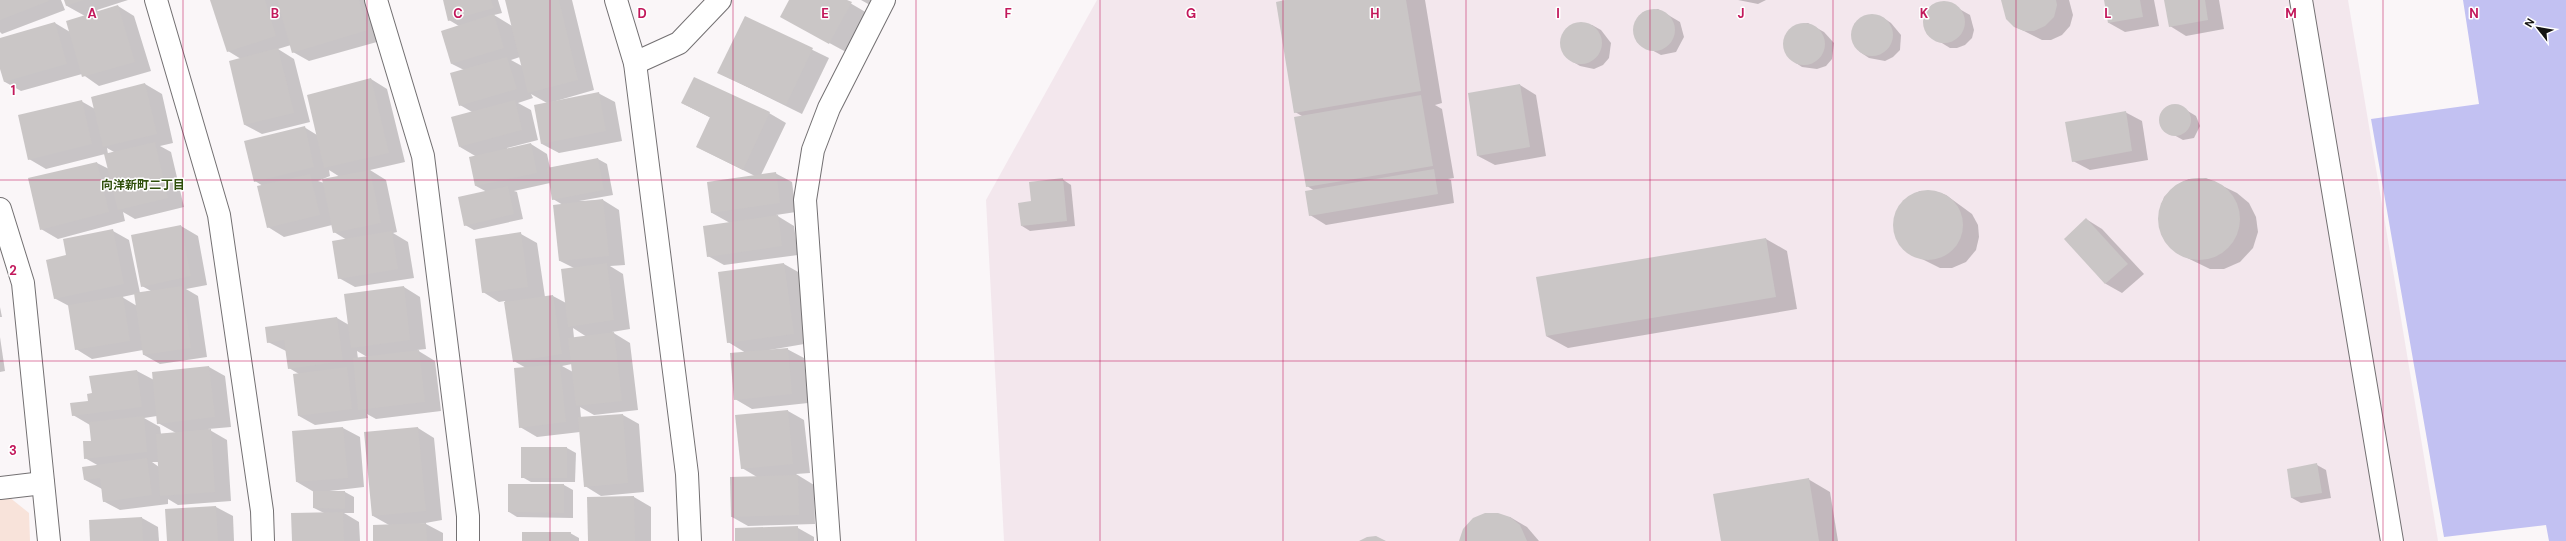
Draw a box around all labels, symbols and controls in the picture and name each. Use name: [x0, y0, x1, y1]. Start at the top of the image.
text: A: [87, 5, 97, 22]
text: B: [271, 5, 279, 22]
text: C: [453, 5, 463, 22]
text: D: [637, 5, 647, 22]
text: E: [821, 5, 829, 22]
text: F: [1004, 5, 1012, 22]
text: G: [1186, 5, 1196, 22]
text: H: [1370, 5, 1380, 22]
text: I: [1556, 5, 1560, 22]
text: J: [1737, 5, 1745, 22]
text: K: [1920, 5, 1929, 22]
text: L: [2104, 5, 2112, 22]
text: M: [2285, 5, 2297, 22]
text: N: [2469, 5, 2479, 22]
north arrow: [2518, 8, 2558, 48]
text: N: [2521, 16, 2537, 30]
text: 1: [11, 82, 15, 99]
district label: 向洋新町二丁目: [101, 177, 185, 193]
text: 2: [9, 262, 17, 279]
text: 3: [9, 442, 17, 459]

